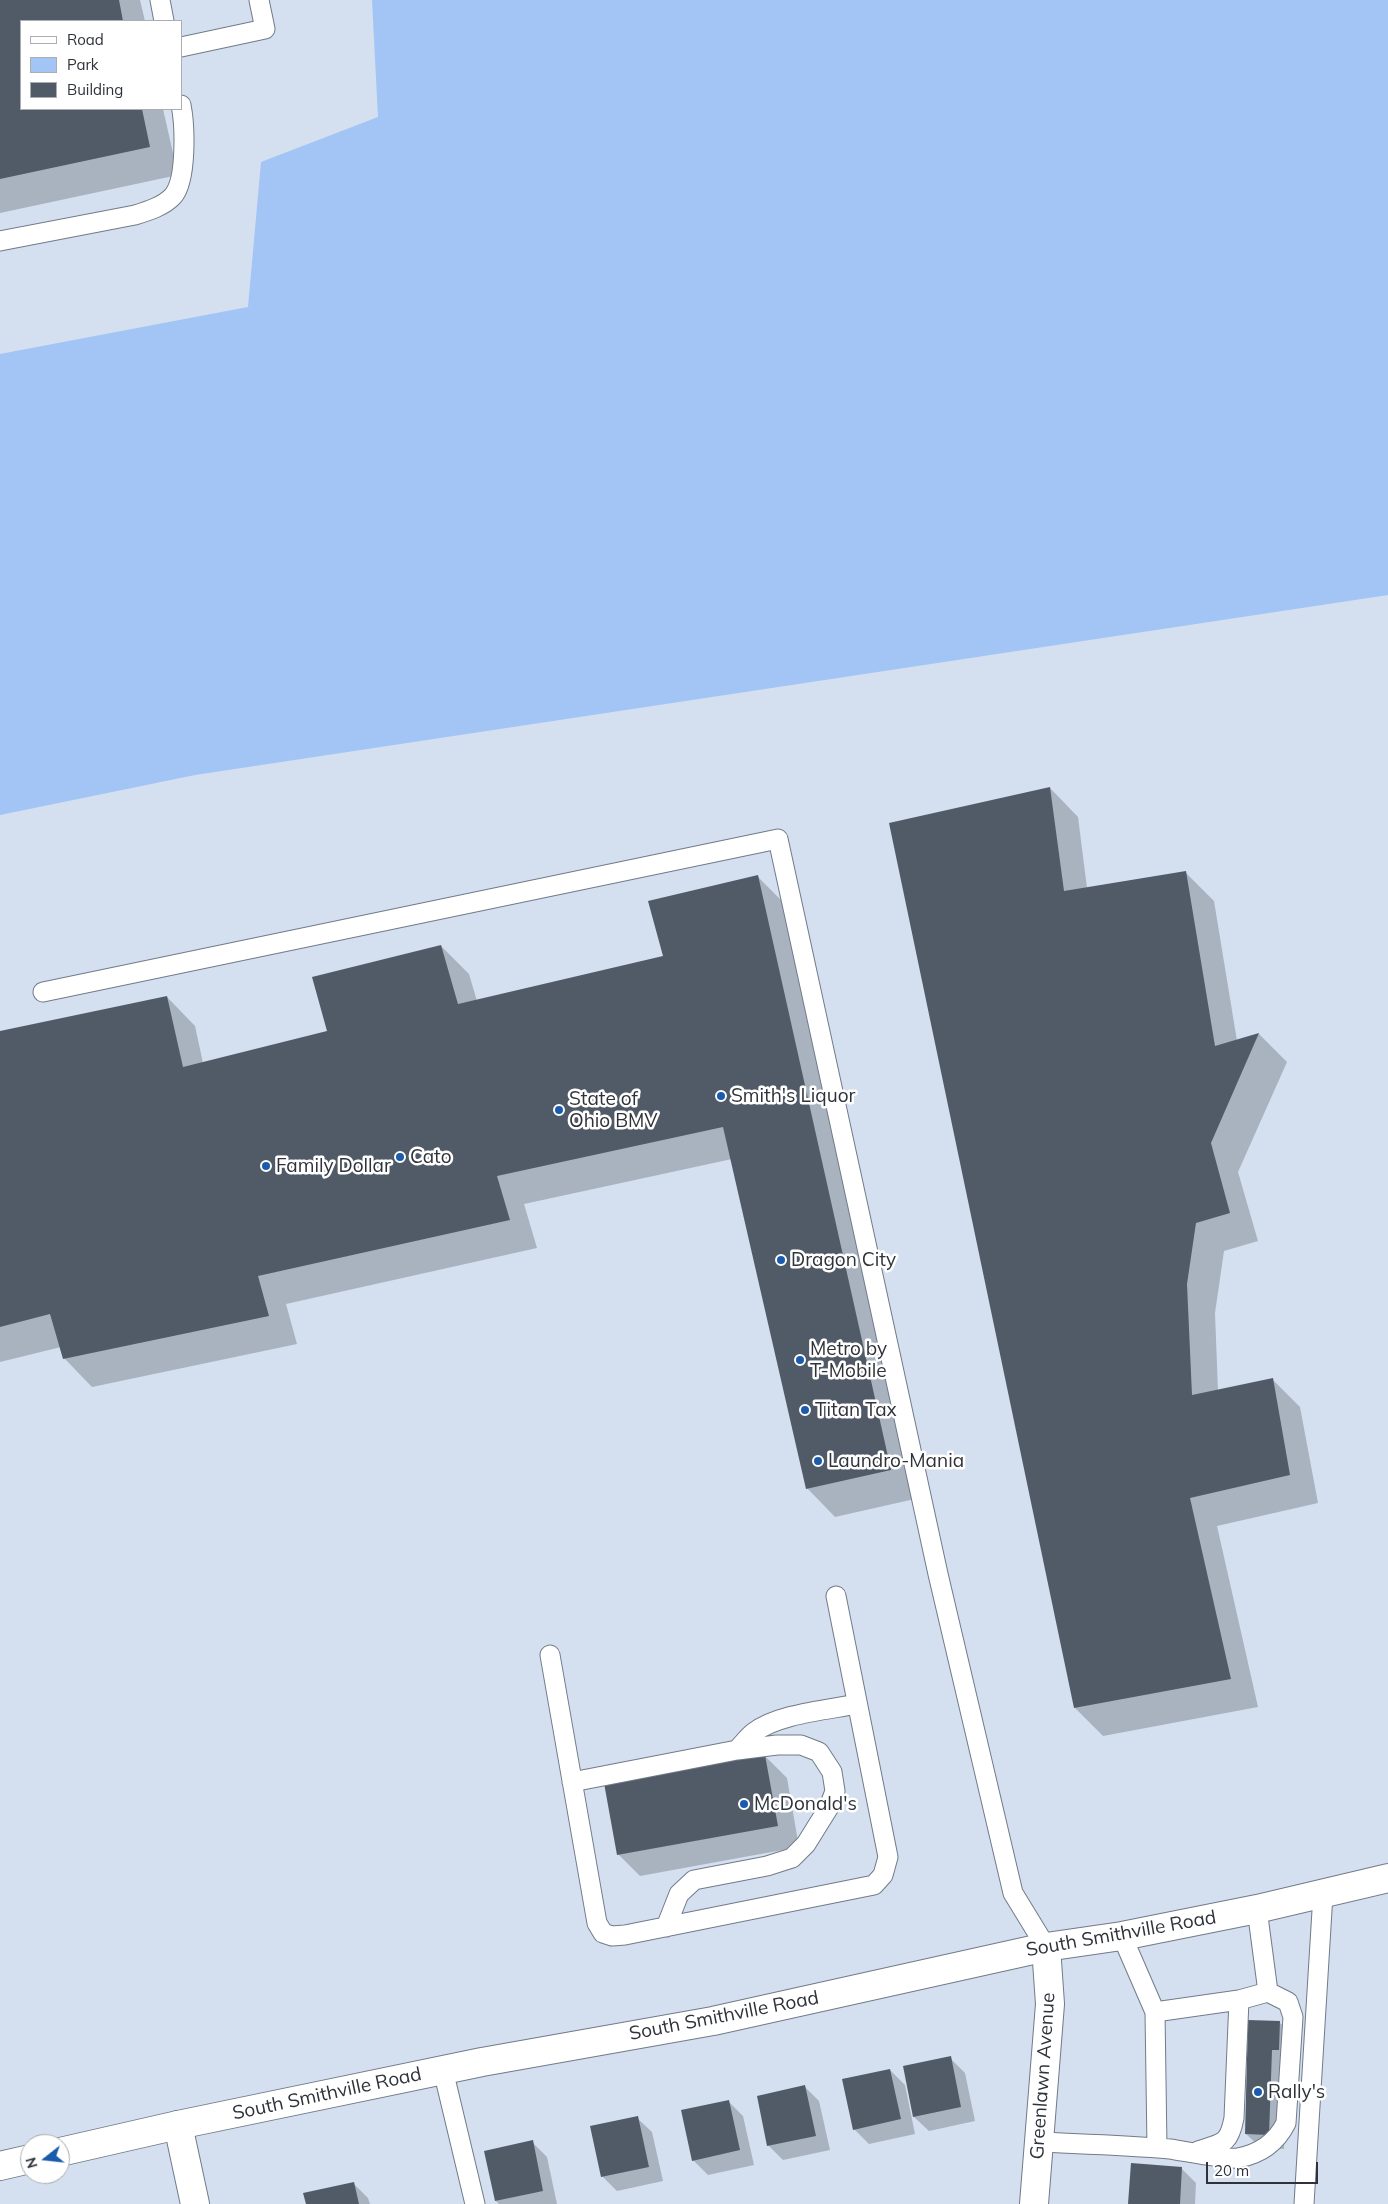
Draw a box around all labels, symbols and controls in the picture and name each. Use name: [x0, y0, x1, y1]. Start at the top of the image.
legend: [20, 20, 182, 110]
text: Road: [67, 30, 104, 49]
text: Park: [67, 55, 99, 74]
text: Building: [67, 80, 123, 99]
place label: Smith's Liquor: [731, 1085, 855, 1107]
place label: State of Ohio BMV: [569, 1088, 658, 1132]
marker: Smith's Liquor: [715, 1090, 727, 1102]
marker: State of Ohio BMV: [553, 1104, 565, 1116]
place label: Cato: [410, 1146, 451, 1168]
marker: Cato: [394, 1151, 406, 1163]
place label: Family Dollar: [276, 1155, 391, 1177]
marker: Family Dollar: [260, 1160, 272, 1172]
place label: Dragon City: [791, 1249, 896, 1271]
marker: Dragon City: [775, 1254, 787, 1266]
place label: Metro by T-Mobile: [810, 1338, 887, 1382]
marker: Metro by T-Mobile: [794, 1354, 806, 1366]
place label: Titan Tax: [815, 1399, 897, 1421]
marker: Titan Tax: [799, 1404, 811, 1416]
place label: Laundro-Mania: [828, 1450, 964, 1472]
marker: Laundro-Mania: [812, 1455, 824, 1467]
place label: McDonald's: [754, 1793, 857, 1815]
marker: McDonald's: [738, 1798, 750, 1810]
street label: South Smithville Road: [1024, 1906, 1218, 1962]
street label: South Smithville Road: [627, 1986, 821, 2046]
street label: Greenlawn Avenue: [1026, 1992, 1060, 2160]
street label: South Smithville Road: [230, 2063, 424, 2125]
place label: Rally's: [1268, 2081, 1325, 2103]
marker: Rally's: [1252, 2086, 1264, 2098]
north arrow: [20, 2134, 70, 2184]
scale bar: [1208, 2152, 1320, 2184]
text: N: [21, 2155, 42, 2170]
text: 20 m: [1214, 2161, 1249, 2180]

